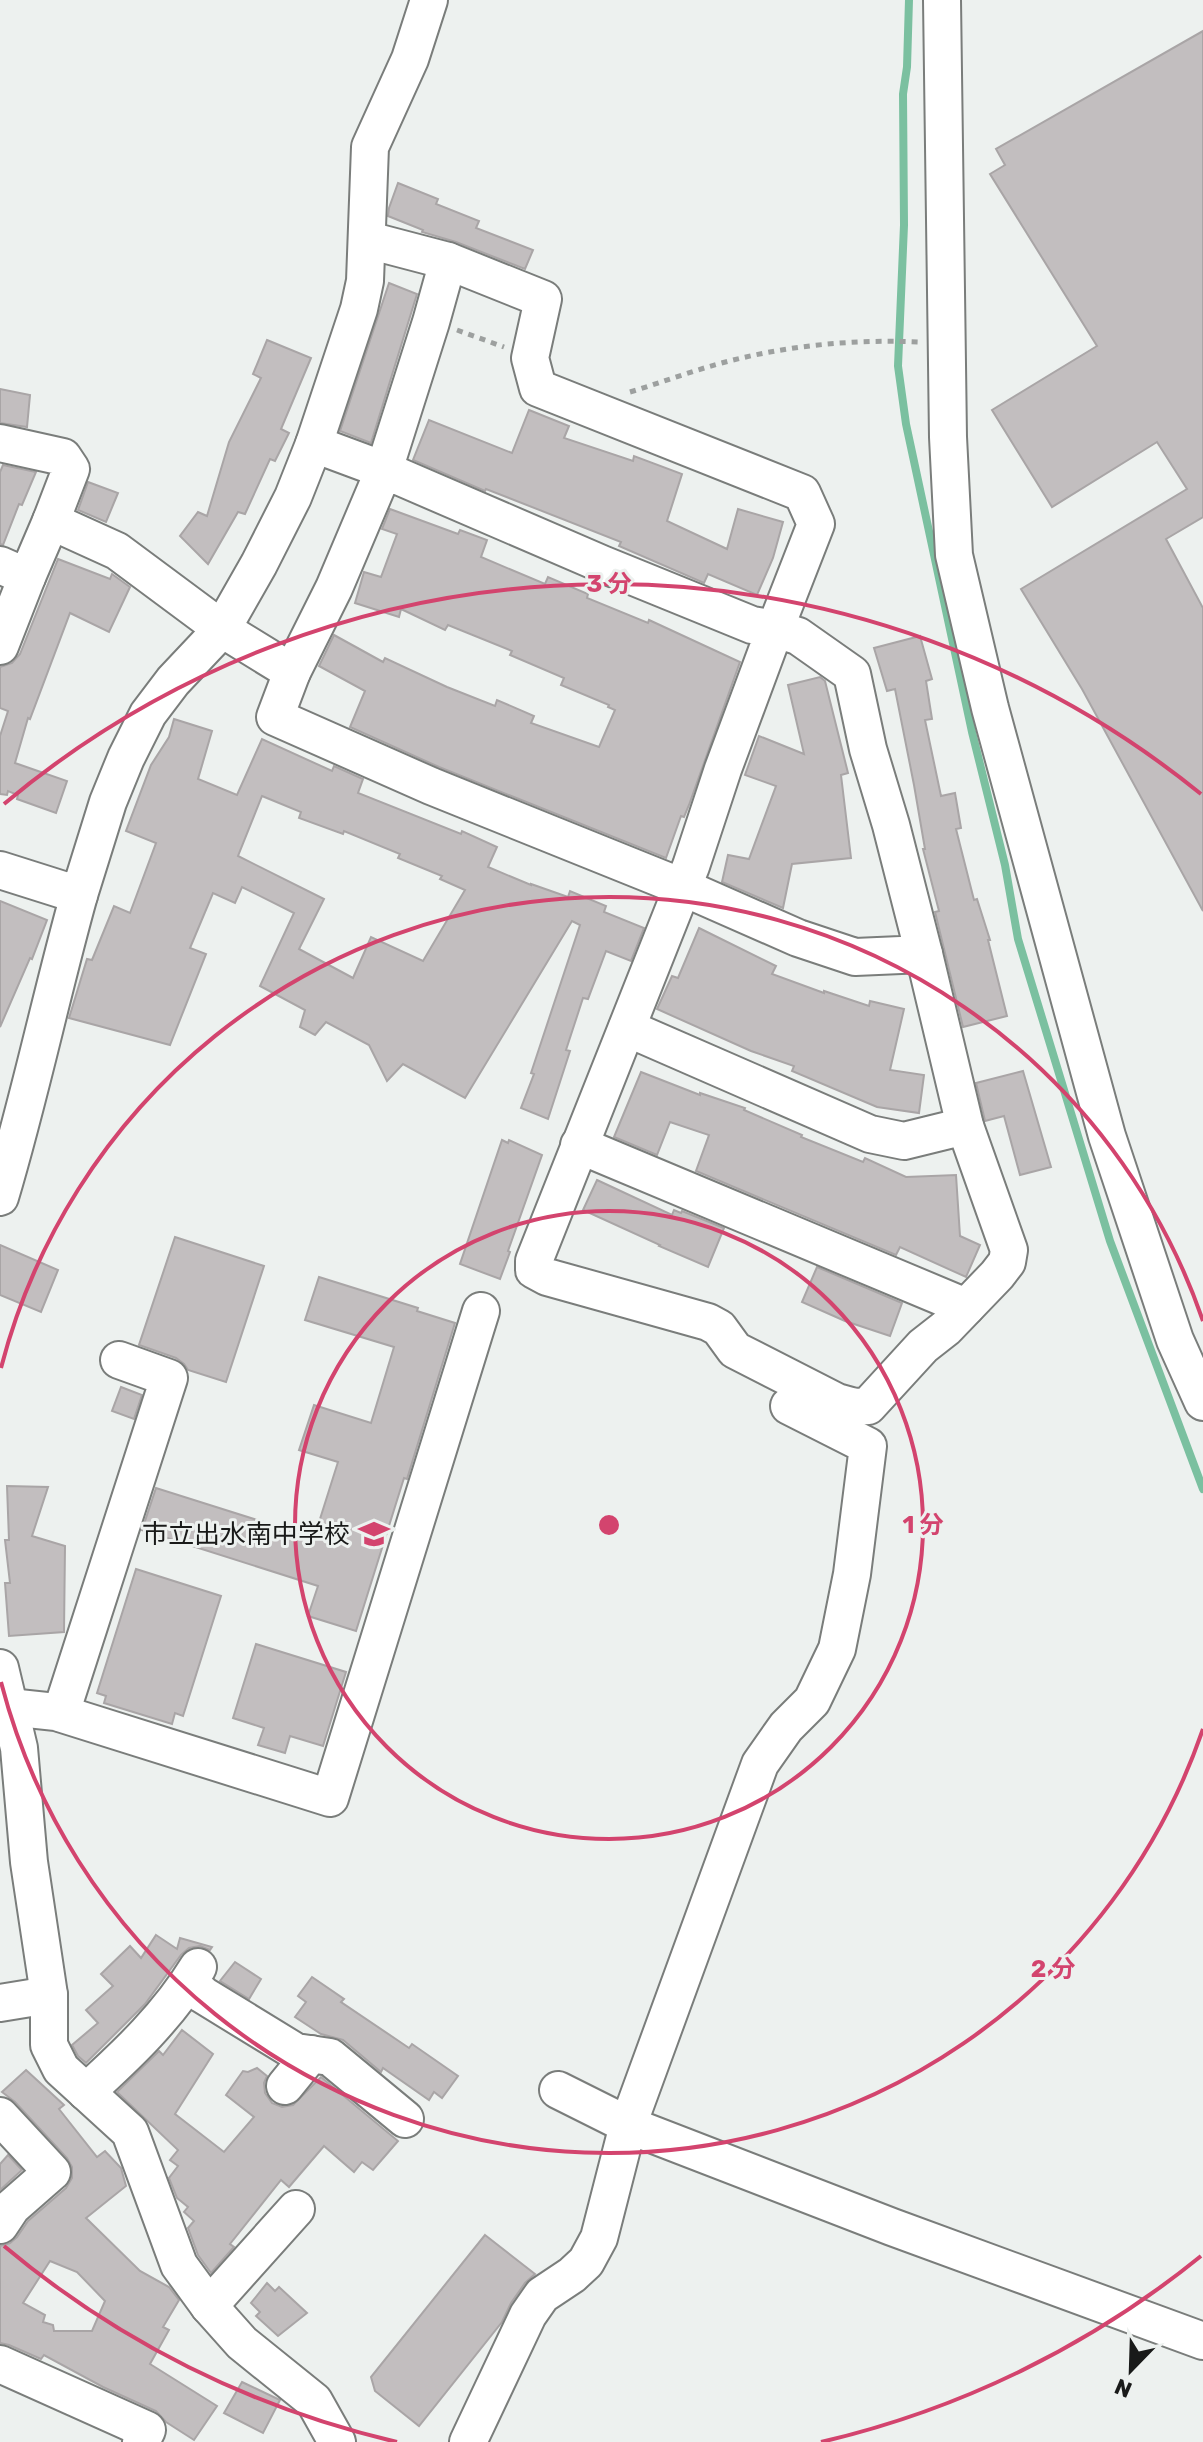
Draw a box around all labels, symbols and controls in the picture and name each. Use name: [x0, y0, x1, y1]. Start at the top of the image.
text: 3 分: [587, 570, 631, 598]
centre of rings: [595, 1511, 623, 1539]
text: 1 分: [902, 1511, 944, 1539]
school or university icon: 市立出水南中学校: [357, 1517, 391, 1551]
place label: 市立出水南中学校: [142, 1519, 350, 1550]
text: 2 分: [1031, 1955, 1075, 1983]
north arrow: [1091, 2330, 1171, 2410]
text: N: [1111, 2372, 1136, 2403]

